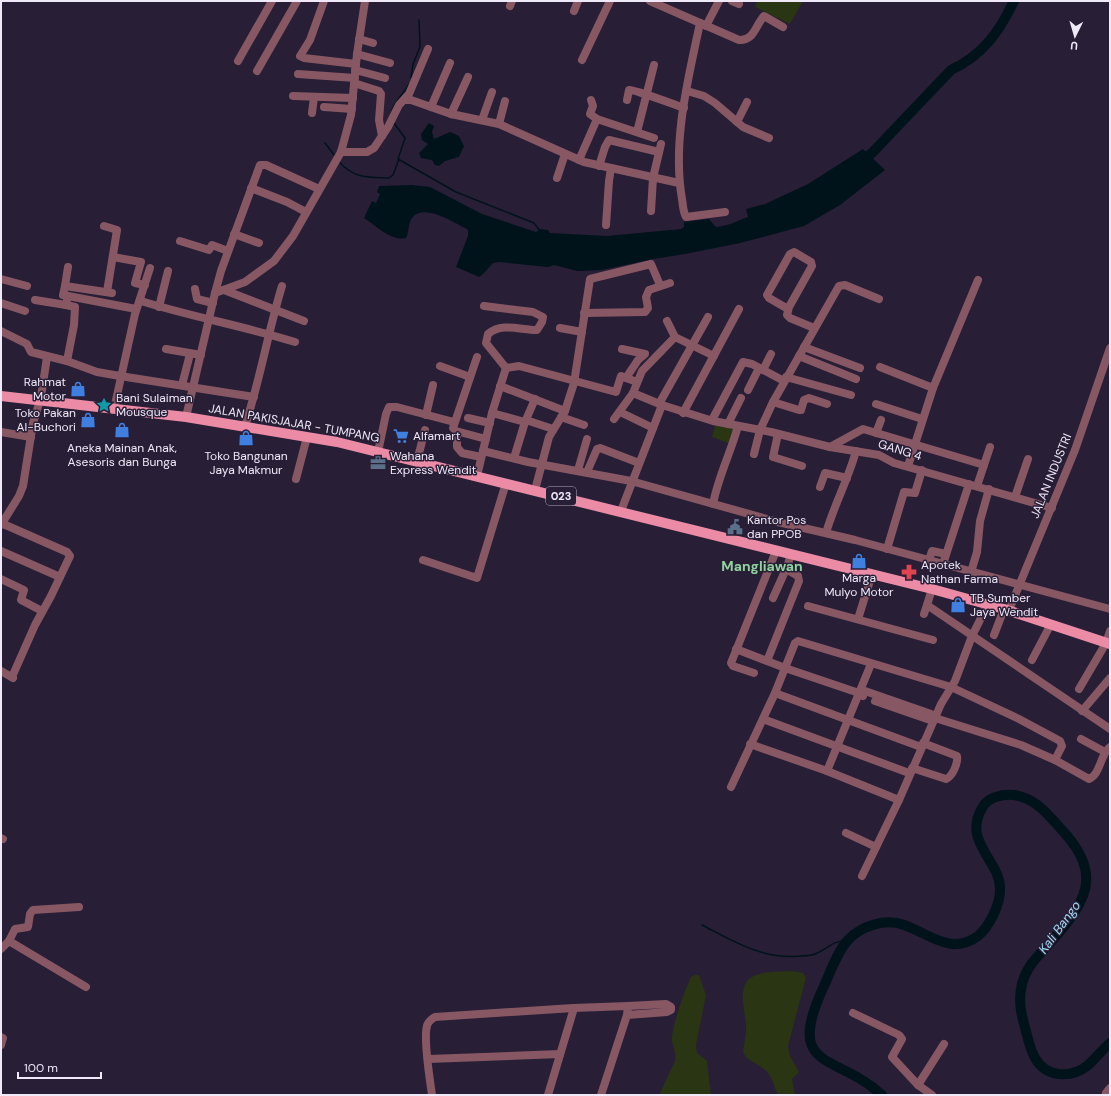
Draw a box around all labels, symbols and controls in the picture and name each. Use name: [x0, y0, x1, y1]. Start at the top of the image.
north arrow: [1055, 16, 1095, 56]
text: U: [1070, 39, 1078, 53]
place label: Rahmat Motor: [24, 374, 67, 404]
shop icon: Rahmat Motor: [69, 380, 87, 398]
place label: Bani Sulaiman Mousque: [116, 390, 193, 420]
place icon: Bani Sulaiman Mousque: [95, 396, 113, 414]
street label: JALAN PAKISJAJAR - TUMPANG: [207, 400, 381, 446]
place label: Toko Pakan Al-Buchori: [15, 405, 76, 435]
shop icon: Toko Pakan Al-Buchori: [79, 411, 97, 429]
shop icon: Aneka Mainan Anak, Asesoris dan Bunga: [113, 421, 131, 439]
supermarket icon: Alfamart: [392, 427, 410, 445]
place label: Alfamart: [413, 428, 461, 444]
shop icon: Toko Bangunan Jaya Makmur: [237, 429, 255, 447]
street label: JALAN INDUSTRI: [1027, 431, 1075, 521]
street label: GANG 4: [876, 436, 924, 464]
place label: Aneka Mainan Anak, Asesoris dan Bunga: [67, 440, 177, 470]
place label: Toko Bangunan Jaya Makmur: [204, 448, 288, 478]
place label: Wahana Express Wendit: [390, 448, 477, 478]
office icon: Wahana Express Wendit: [369, 454, 387, 472]
road number: 023: [546, 487, 576, 505]
place label: Kantor Pos dan PPOB: [747, 512, 806, 542]
public building icon: Kantor Pos dan PPOB: [726, 518, 744, 536]
shop icon: Marga Mulyo Motor: [850, 552, 868, 570]
district label: Mangliawan: [721, 557, 803, 575]
place label: Apotek Nathan Farma: [921, 557, 998, 587]
pharmacy icon: Apotek Nathan Farma: [900, 563, 918, 581]
place label: Marga Mulyo Motor: [824, 570, 894, 600]
place label: TB Sumber Jaya Wendit: [970, 590, 1038, 620]
shop icon: TB Sumber Jaya Wendit: [949, 596, 967, 614]
water label: Kali Bango: [1034, 897, 1084, 957]
scale bar: [18, 1054, 101, 1080]
text: 100 m: [24, 1060, 58, 1076]

